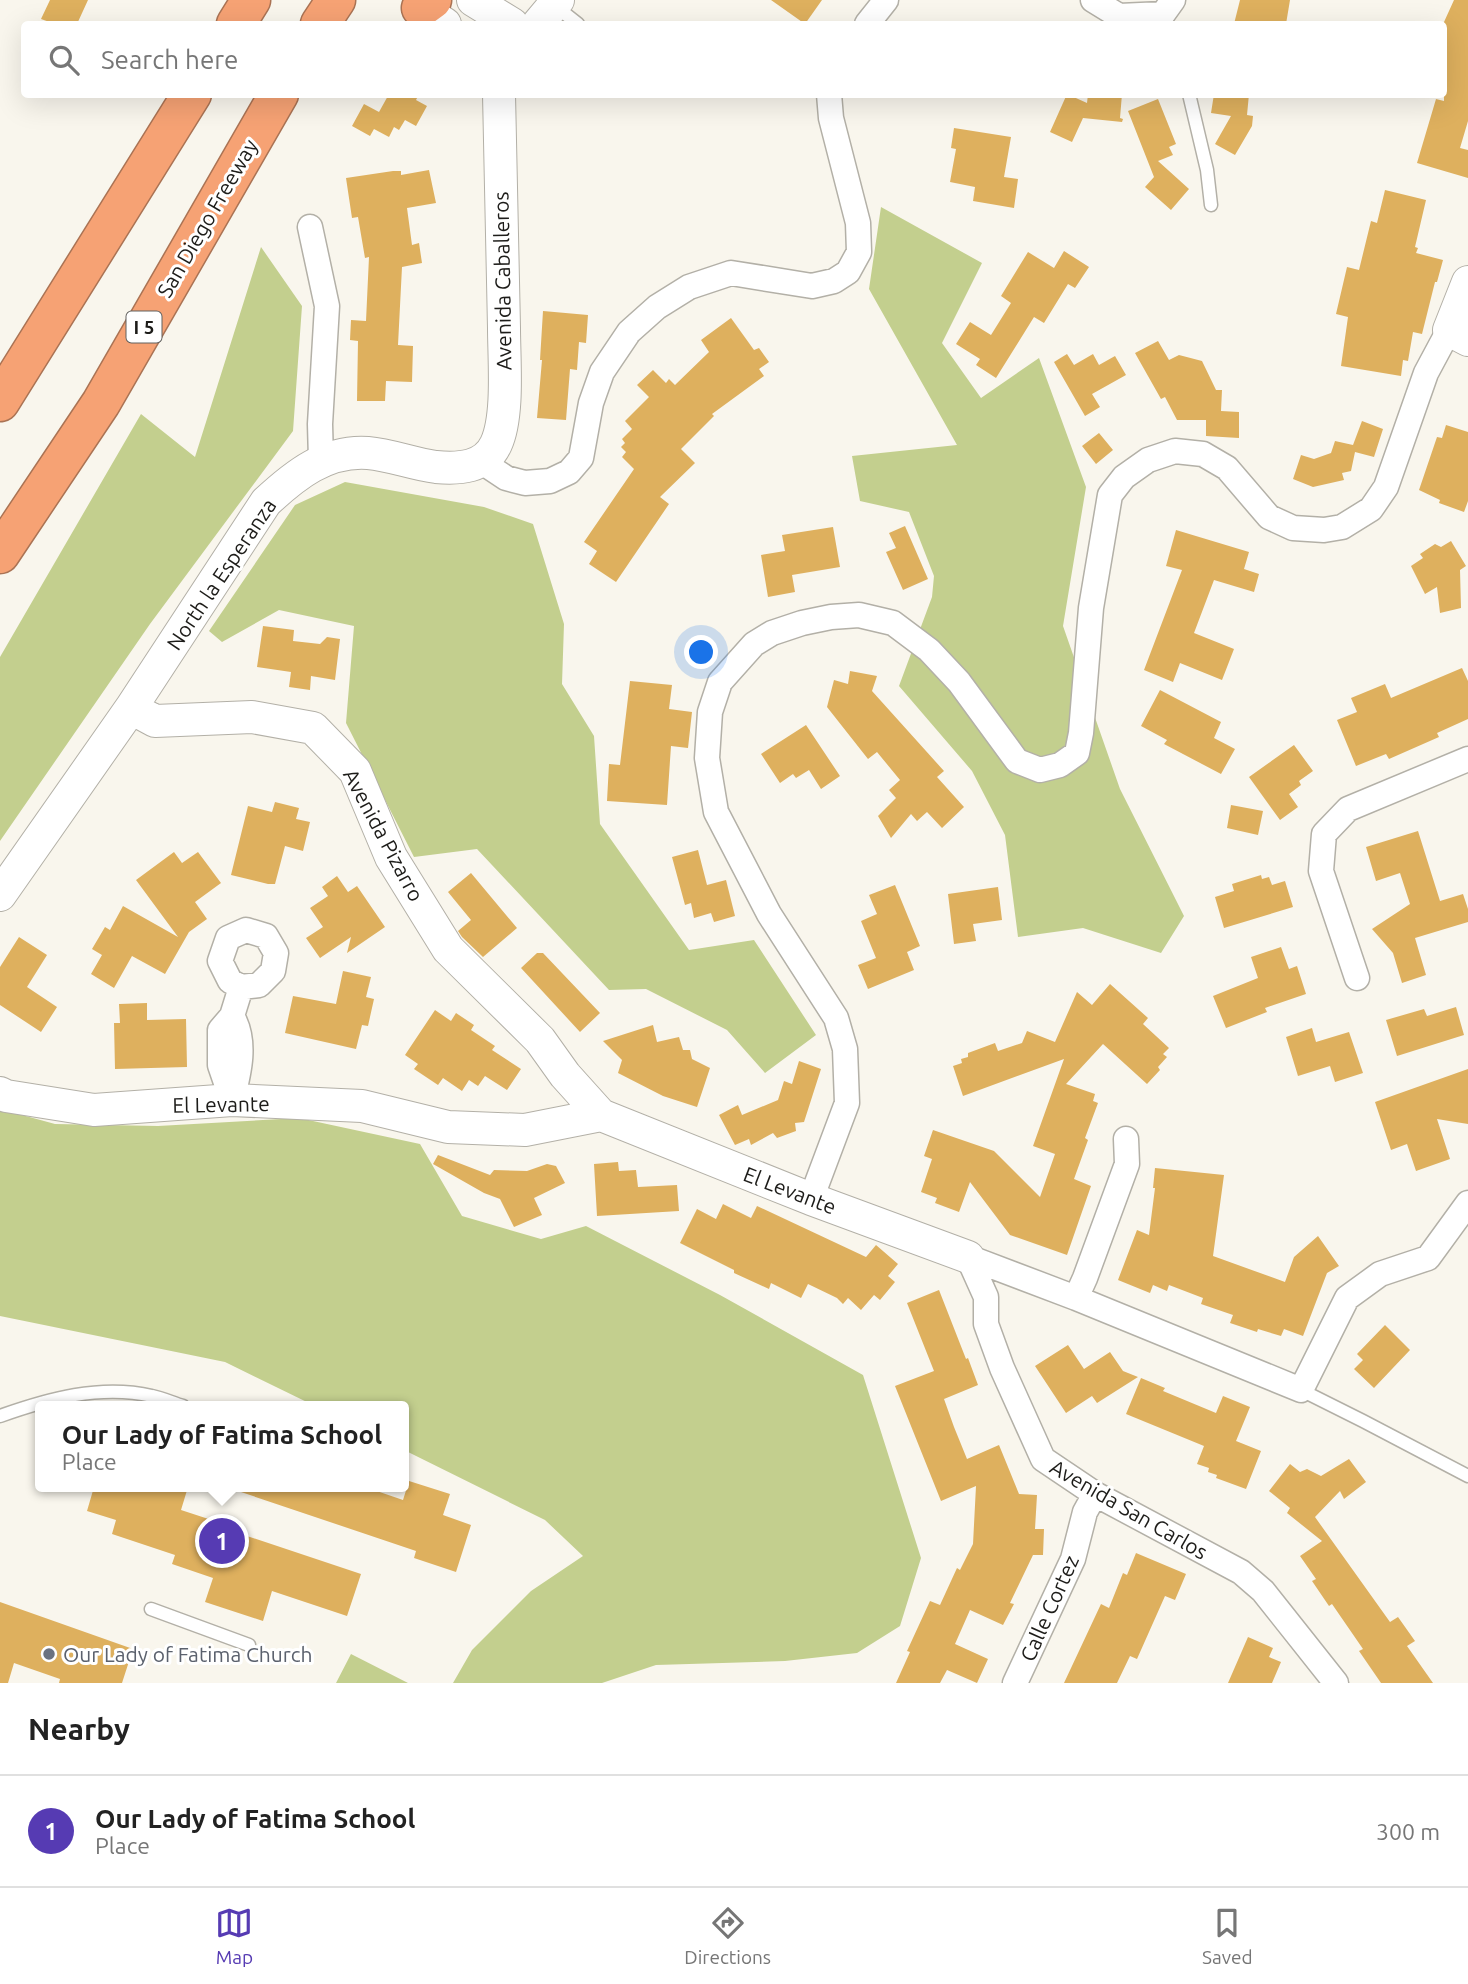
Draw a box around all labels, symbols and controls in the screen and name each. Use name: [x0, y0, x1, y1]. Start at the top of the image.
search box: [21, 21, 1447, 98]
icon: search: [45, 41, 83, 79]
text: Search here: [101, 45, 238, 74]
street label: San Diego Freeway: [152, 135, 262, 301]
street label: Avenida Caballeros: [488, 191, 516, 371]
road number: I 5: [127, 312, 162, 342]
street label: North la Esperanza: [161, 494, 281, 654]
your location: [684, 635, 718, 669]
street label: Avenida Pizarro: [339, 765, 429, 905]
street label: El Levante: [172, 1091, 270, 1117]
street label: El Levante: [740, 1161, 840, 1219]
popup: [35, 1401, 409, 1492]
text: Our Lady of Fatima School: [62, 1420, 382, 1449]
text: Place: [62, 1449, 117, 1474]
street label: Avenida San Carlos: [1046, 1454, 1212, 1564]
pin: 1: [199, 1515, 245, 1567]
street label: Calle Cortez: [1015, 1551, 1083, 1665]
place label: Our Lady of Fatima Church: [63, 1642, 313, 1666]
marker: Our Lady of Fatima Church: [41, 1646, 57, 1662]
text: Nearby: [28, 1712, 130, 1746]
text: Our Lady of Fatima School: [95, 1804, 415, 1833]
text: 1: [45, 1819, 57, 1844]
text: 300 m: [1376, 1819, 1440, 1844]
text: Place: [95, 1833, 150, 1858]
tab: Map: [215, 1904, 253, 1968]
tab: Directions: [684, 1904, 771, 1968]
tab: Saved: [1202, 1904, 1253, 1968]

